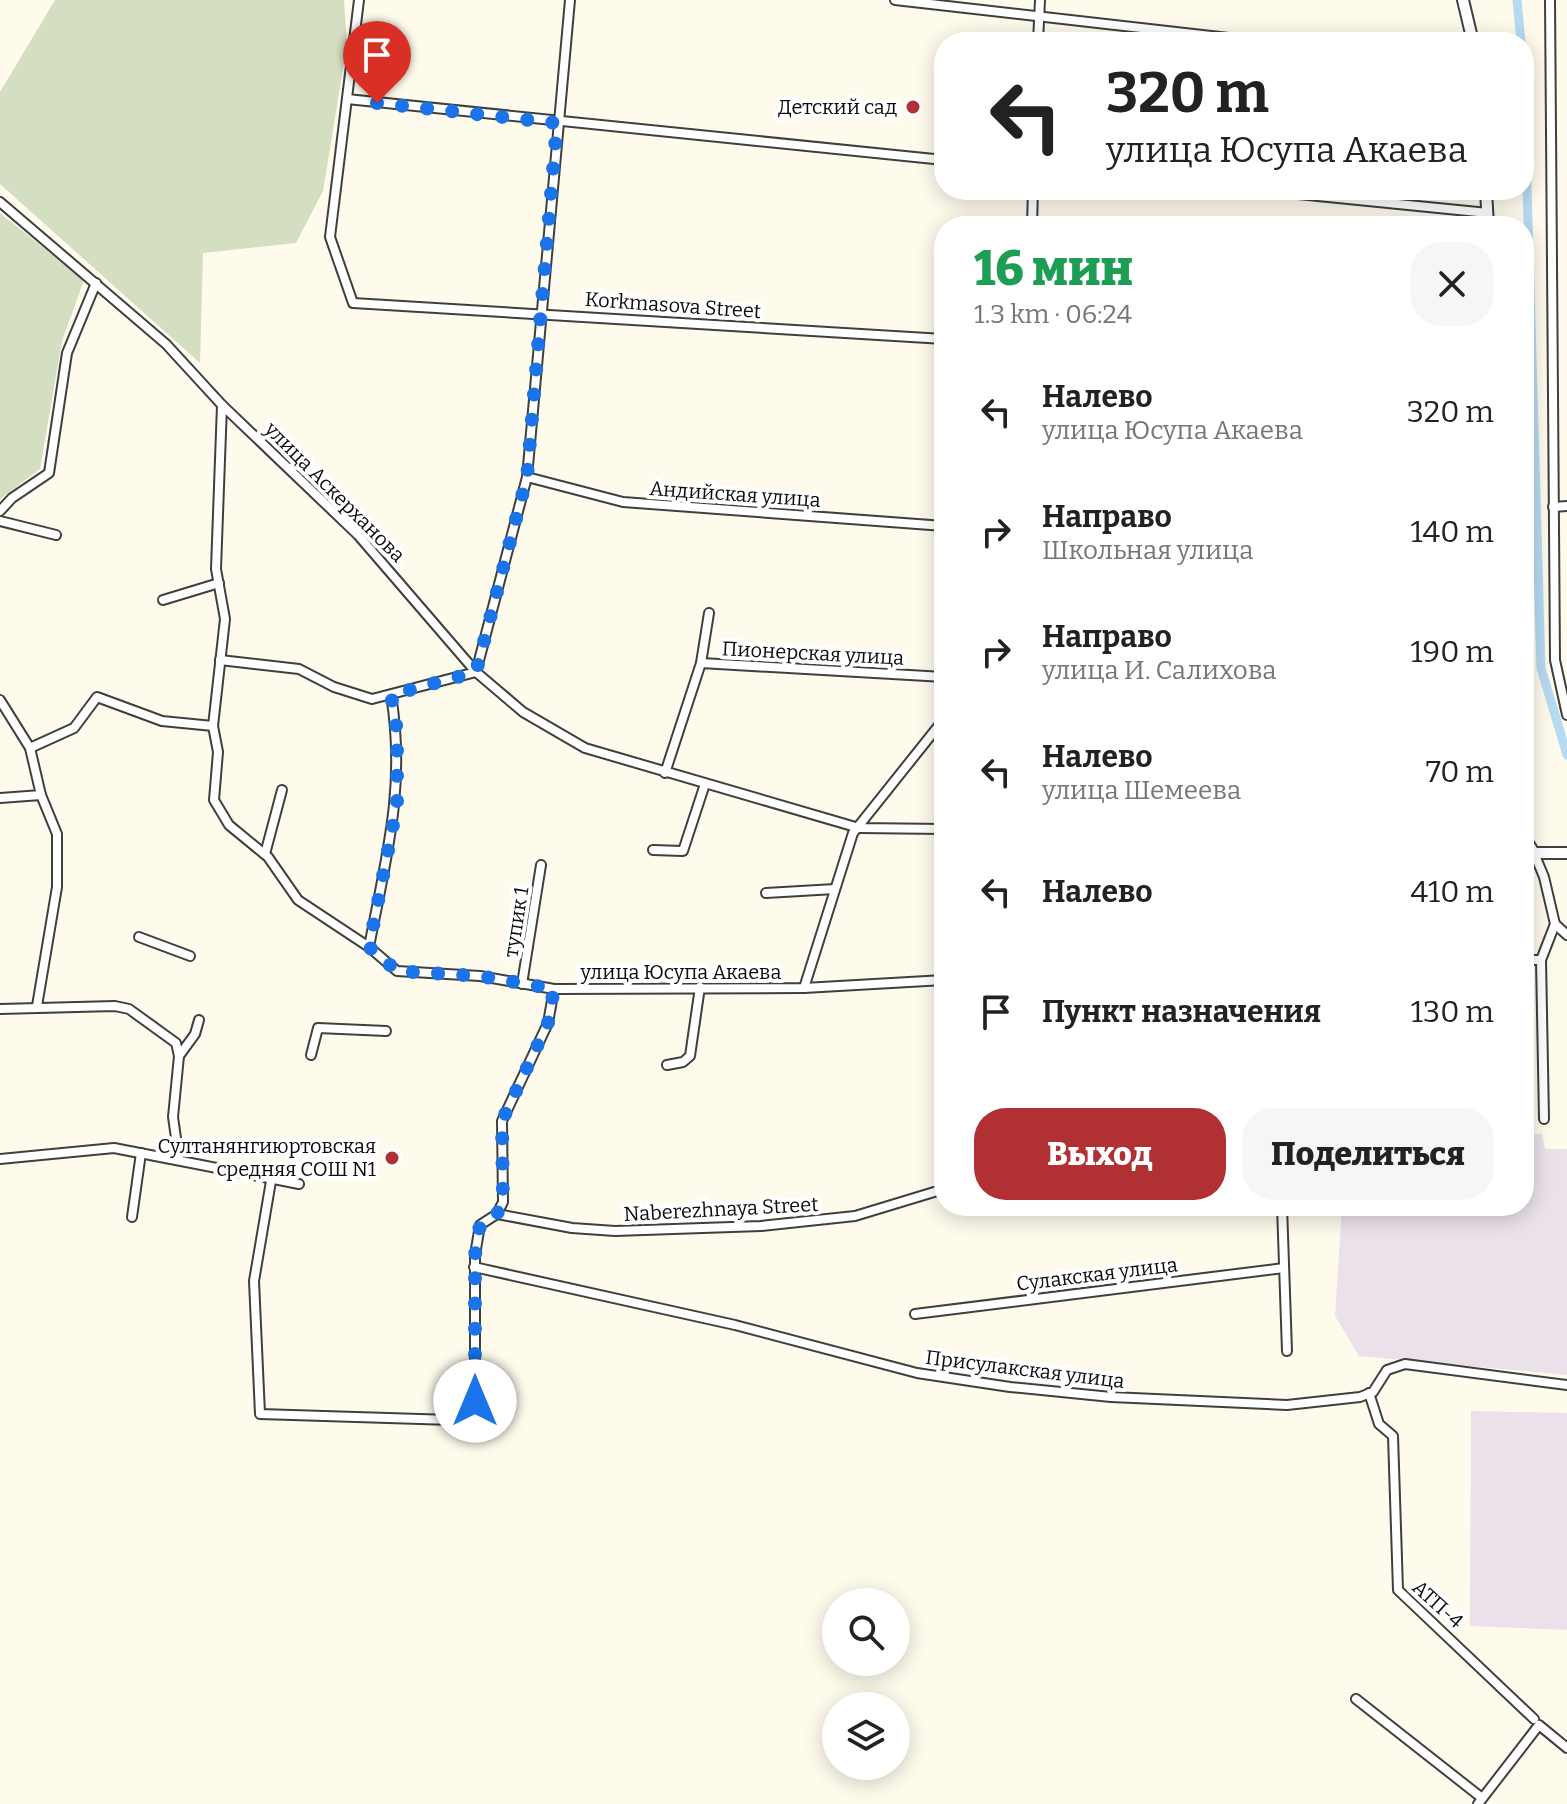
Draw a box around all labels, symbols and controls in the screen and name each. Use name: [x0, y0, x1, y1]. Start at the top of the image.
pin: [343, 21, 411, 103]
icon: arrive: [355, 33, 399, 77]
text: 320 m: [1106, 60, 1269, 127]
icon: left: [974, 64, 1078, 168]
place label: Детский сад: [778, 95, 897, 119]
marker: Детский сад: [904, 98, 922, 116]
text: улица Юсупа Акаева: [1106, 128, 1467, 172]
text: 16 мин: [974, 240, 1133, 298]
button: close: [1410, 242, 1494, 326]
street label: Korkmasova Street: [584, 287, 762, 323]
text: 1.3 km · 06:24: [974, 299, 1132, 330]
text: Налево: [1042, 379, 1153, 415]
icon: left: [974, 390, 1018, 434]
text: 320 m: [1407, 394, 1494, 430]
text: улица Юсупа Акаева: [1042, 415, 1303, 446]
street label: улица Аскерханова: [259, 416, 410, 567]
street label: Андийская улица: [649, 476, 821, 512]
text: Направо: [1042, 499, 1172, 535]
icon: right: [974, 510, 1018, 554]
text: 140 m: [1410, 514, 1494, 550]
text: Школьная улица: [1042, 535, 1253, 566]
text: Направо: [1042, 619, 1172, 655]
icon: right: [974, 630, 1018, 674]
text: 190 m: [1410, 634, 1494, 670]
street label: Пионерская улица: [721, 636, 905, 670]
text: улица И. Салихова: [1042, 655, 1277, 686]
text: Налево: [1042, 739, 1153, 775]
icon: left: [974, 750, 1018, 794]
text: 70 m: [1426, 754, 1494, 790]
text: улица Шемеева: [1042, 775, 1241, 806]
icon: left: [974, 870, 1018, 914]
text: Налево: [1042, 874, 1153, 910]
text: 410 m: [1410, 874, 1494, 910]
street label: тупик 1: [499, 885, 533, 959]
street label: улица Юсупа Акаева: [580, 960, 781, 984]
icon: arrive: [974, 990, 1018, 1034]
text: Пункт назначения: [1042, 994, 1321, 1030]
text: 130 m: [1411, 994, 1494, 1030]
button: Выход: [974, 1108, 1226, 1200]
button: Поделиться: [1242, 1108, 1494, 1200]
place label: Султанянгиюртовская средняя СОШ N1: [158, 1134, 376, 1181]
marker: Султанянгиюртовская средняя СОШ N1: [383, 1149, 401, 1167]
street label: Naberezhnaya Street: [623, 1192, 819, 1226]
street label: Сулакская улица: [1015, 1252, 1179, 1296]
street label: Присулакская улица: [924, 1345, 1126, 1393]
position arrow: [433, 1359, 517, 1443]
street label: АТП-4: [1408, 1575, 1469, 1633]
map controls: [822, 1588, 910, 1780]
button: search: [822, 1588, 910, 1676]
button: layers: [822, 1692, 910, 1780]

